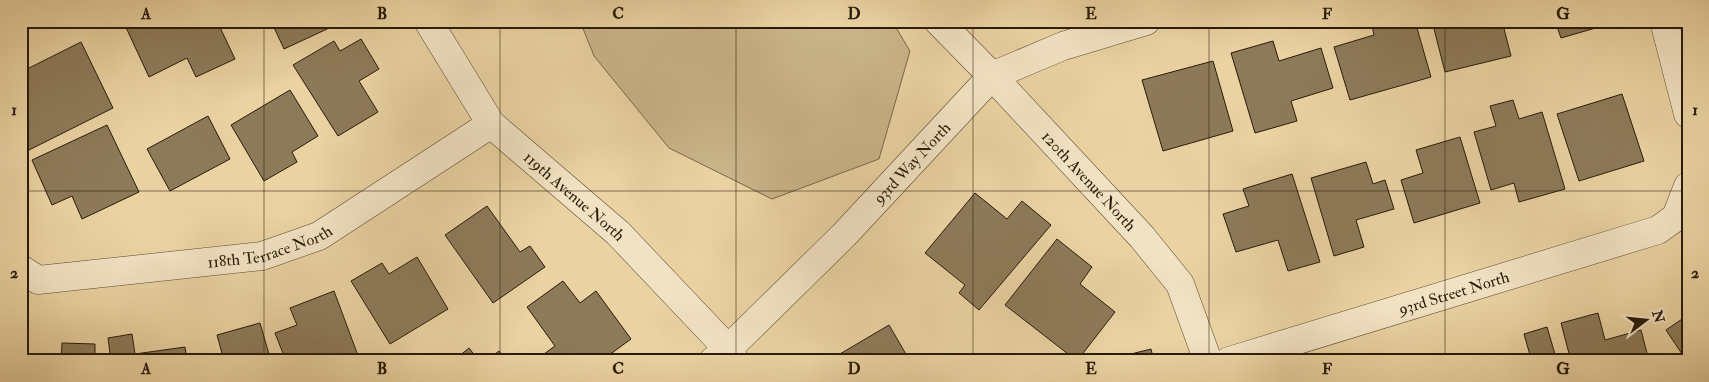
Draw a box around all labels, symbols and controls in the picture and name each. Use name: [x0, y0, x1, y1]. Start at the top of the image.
text: A: [140, 4, 152, 24]
text: B: [377, 4, 387, 24]
text: C: [612, 4, 624, 24]
text: D: [847, 4, 861, 24]
text: E: [1085, 4, 1097, 24]
text: F: [1322, 4, 1332, 24]
text: G: [1556, 4, 1570, 24]
text: 1: [11, 100, 17, 120]
text: 1: [1692, 100, 1698, 120]
street label: 93rd Way North: [869, 118, 956, 209]
street label: 120th Avenue North: [1037, 127, 1141, 236]
street label: 119th Avenue North: [519, 147, 630, 246]
street label: 118th Terrace North: [206, 221, 337, 273]
text: 2: [10, 263, 18, 283]
text: 2: [1691, 263, 1699, 283]
street label: 93rd Street North: [1395, 267, 1512, 320]
north arrow: [1622, 294, 1672, 344]
text: N: [1648, 307, 1668, 325]
text: A: [140, 359, 152, 379]
text: B: [377, 359, 387, 379]
text: C: [612, 359, 624, 379]
text: D: [847, 359, 861, 379]
text: E: [1085, 359, 1097, 379]
text: F: [1322, 359, 1332, 379]
text: G: [1556, 359, 1570, 379]

